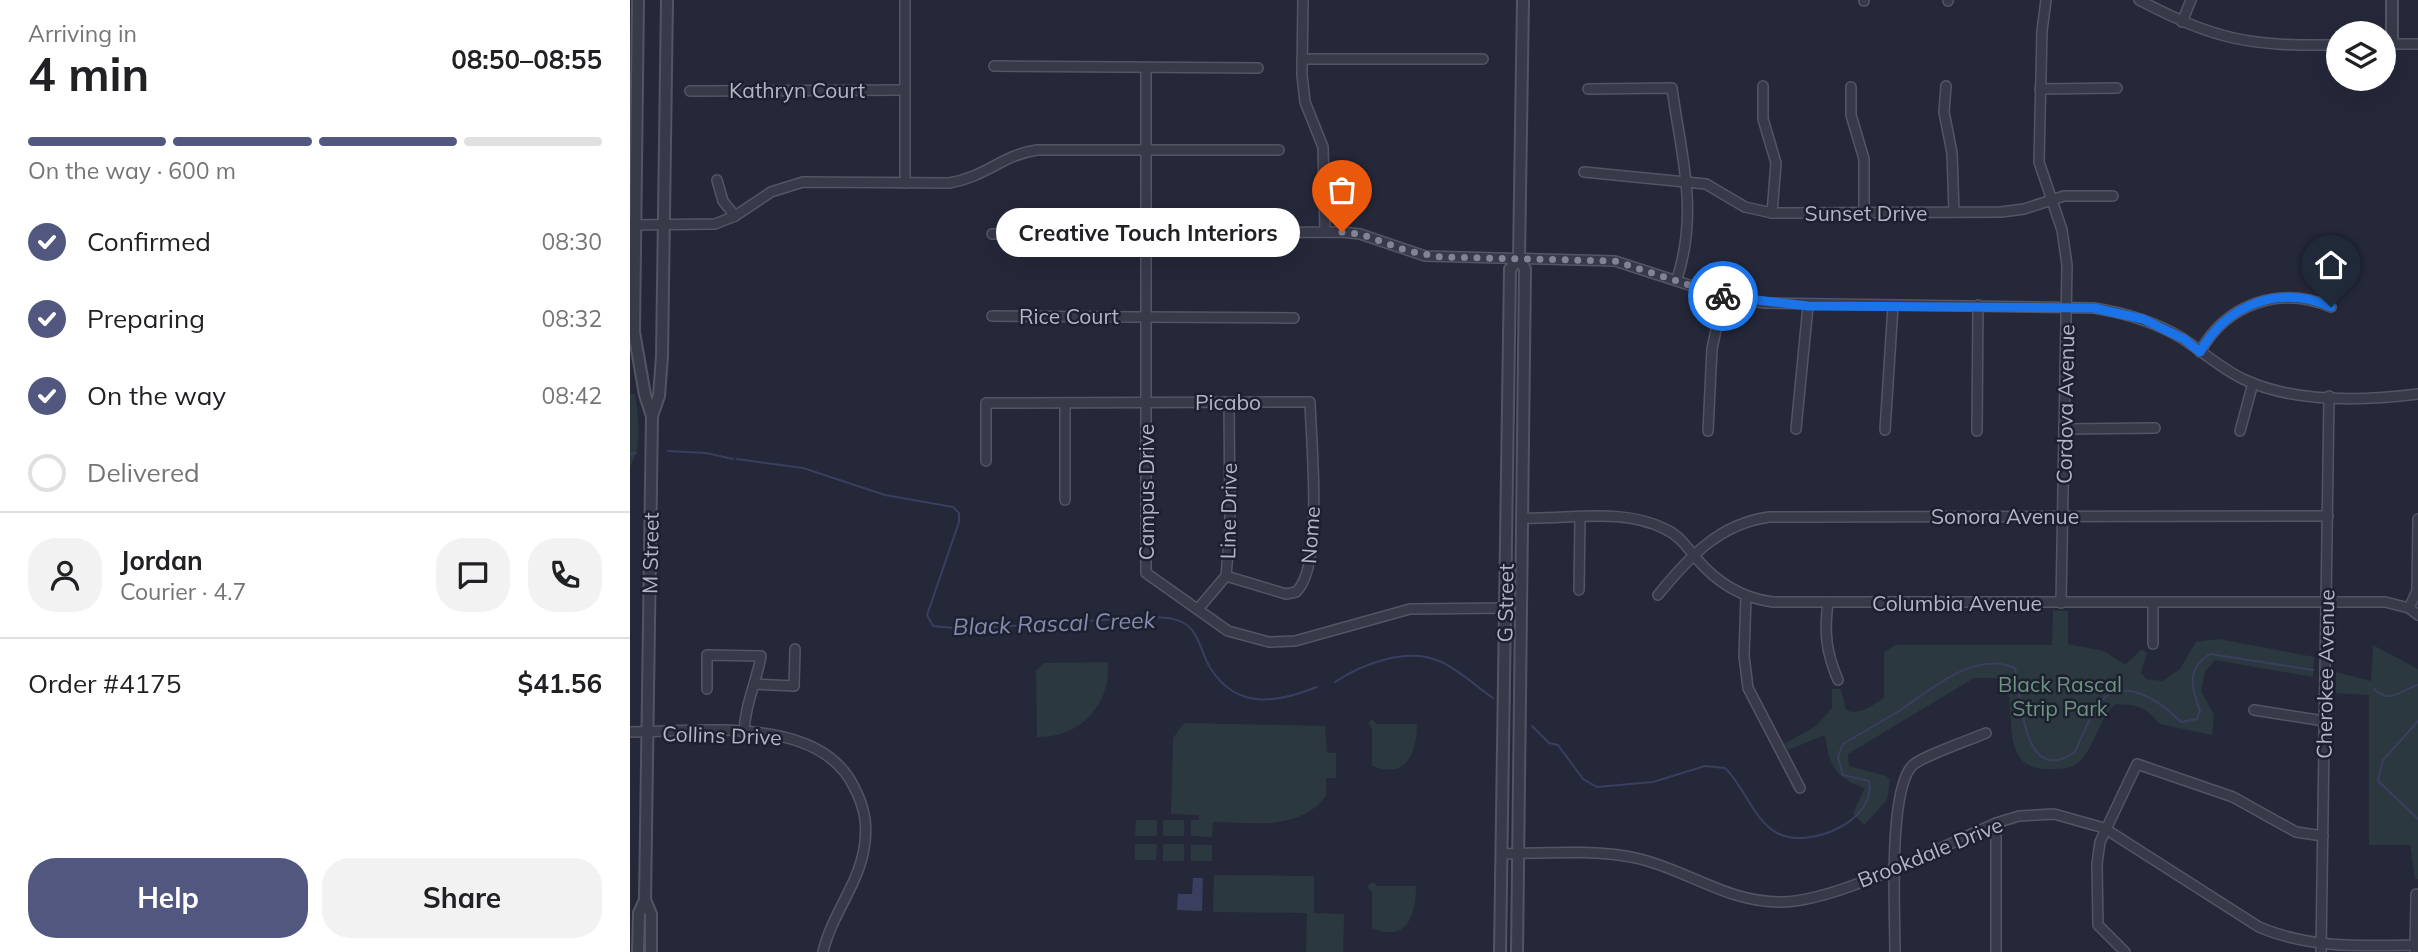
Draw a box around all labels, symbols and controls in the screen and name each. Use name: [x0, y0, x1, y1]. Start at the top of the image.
text: Arriving in: [28, 19, 137, 48]
map controls: [2326, 21, 2396, 91]
button: layers: [2326, 21, 2396, 91]
text: 08:50–08:55: [451, 43, 602, 76]
text: 4 min: [28, 45, 149, 103]
street label: Kathryn Court: [729, 77, 865, 103]
text: On the way · 600 m: [28, 156, 236, 185]
pin: [1312, 160, 1372, 232]
icon: bag: [1323, 171, 1361, 209]
street label: Sunset Drive: [1805, 200, 1927, 226]
callout: Creative Touch Interiors: [995, 208, 1300, 256]
text: Creative Touch Interiors: [1018, 218, 1278, 247]
icon: check: [28, 223, 66, 261]
text: Confirmed: [87, 225, 211, 258]
text: 08:30: [542, 227, 602, 256]
pin: [2301, 235, 2361, 307]
icon: home: [2312, 246, 2350, 284]
courier: [1688, 261, 1758, 331]
icon: bike: [1704, 277, 1742, 315]
icon: check: [28, 300, 66, 338]
text: Preparing: [87, 302, 205, 335]
street label: Rice Court: [1019, 303, 1119, 329]
text: 08:32: [542, 304, 602, 333]
street label: Cordova Avenue: [2051, 324, 2079, 484]
icon: check: [28, 377, 66, 415]
text: On the way: [87, 379, 226, 412]
text: 08:42: [542, 381, 602, 410]
street label: Picabo: [1195, 389, 1261, 415]
street label: Campus Drive: [1133, 424, 1159, 560]
text: Delivered: [87, 456, 200, 489]
street label: Line Drive: [1214, 463, 1242, 559]
street label: Sonora Avenue: [1931, 503, 2079, 529]
street label: Nome: [1295, 505, 1325, 565]
street label: M Street: [636, 512, 664, 594]
button: person: [28, 538, 102, 612]
button: chat: [436, 538, 510, 612]
button: phone: [528, 538, 602, 612]
text: Jordan: [120, 544, 203, 577]
street label: G Street: [1491, 563, 1519, 643]
text: Courier · 4.7: [120, 577, 246, 606]
street label: Cherokee Avenue: [2311, 589, 2339, 759]
street label: Columbia Avenue: [1872, 590, 2042, 616]
water label: Black Rascal Creek: [952, 605, 1157, 641]
text: Order #4175: [28, 667, 181, 700]
text: $41.56: [518, 667, 602, 700]
park label: Black Rascal Strip Park: [1998, 671, 2122, 721]
street label: Collins Drive: [662, 720, 782, 750]
street label: Brookdale Drive: [1854, 811, 2006, 893]
button: Help: [28, 858, 308, 938]
button: Share: [322, 858, 602, 938]

